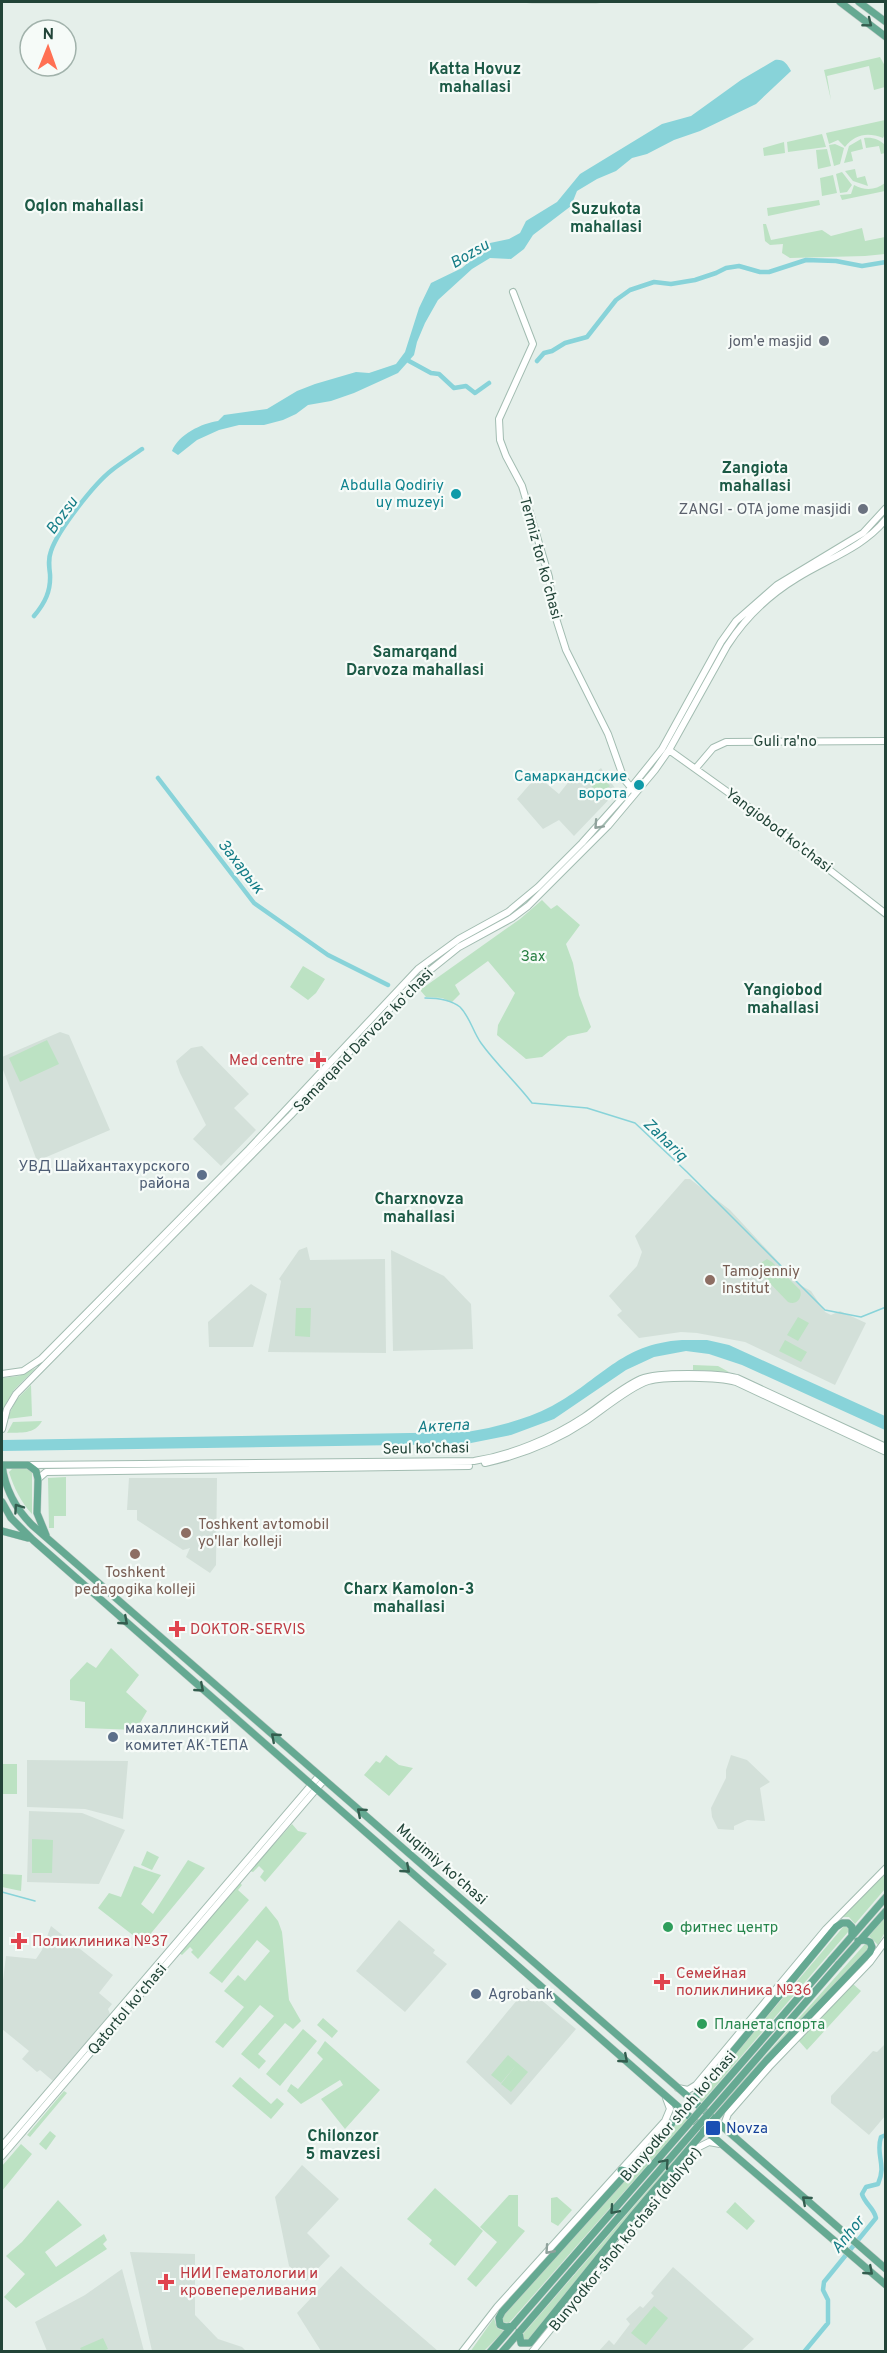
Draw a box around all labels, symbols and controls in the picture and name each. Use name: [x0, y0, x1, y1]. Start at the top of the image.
one-way arrow: [861, 15, 872, 26]
north arrow: [18, 18, 78, 78]
text: N: [42, 25, 54, 45]
district label: Katta Hovuz mahallasi: [429, 60, 521, 98]
district label: Oqlon mahallasi: [24, 197, 144, 217]
district label: Suzukota mahallasi: [570, 200, 642, 238]
water label: Bozsu: [447, 235, 493, 274]
place label: jom'e masjid: [728, 333, 812, 352]
marker: jom'e masjid: [817, 334, 831, 348]
district label: Zangiota mahallasi: [719, 459, 791, 497]
place label: Abdulla Qodiriy uy muzeyi: [340, 477, 444, 513]
marker: Abdulla Qodiriy uy muzeyi: [449, 487, 463, 501]
water label: Bozsu: [42, 493, 83, 539]
street label: Termiz tor koʻchasi: [514, 495, 565, 622]
place label: ZANGI - OTA jome masjidi: [679, 501, 851, 520]
marker: ZANGI - OTA jome masjidi: [856, 502, 870, 516]
district label: Samarqand Darvoza mahallasi: [346, 643, 484, 681]
street label: Guli ra'no: [753, 733, 817, 752]
place label: Самаркандские ворота: [514, 768, 627, 804]
marker: Самаркандские ворота: [632, 778, 646, 792]
street label: Yangiobod ko'chasi: [721, 785, 835, 878]
one-way arrow: [594, 819, 605, 829]
water label: Захарык: [213, 836, 268, 899]
park label: Зах: [520, 948, 546, 967]
street label: Samarqand Darvoza koʻchasi: [290, 965, 438, 1117]
district label: Yangiobod mahallasi: [744, 981, 822, 1019]
marker: Med centre: [309, 1051, 327, 1069]
place label: Med centre: [229, 1052, 304, 1071]
water label: Zahariq: [638, 1115, 691, 1166]
place label: УВД Шайхантахурского района: [18, 1158, 190, 1194]
marker: УВД Шайхантахурского района: [195, 1168, 209, 1182]
district label: Charxnovza mahallasi: [374, 1190, 464, 1228]
place label: Tamojenniy institut: [722, 1263, 800, 1299]
marker: Tamojenniy institut: [703, 1273, 717, 1287]
water label: Актепа: [416, 1416, 470, 1438]
street label: Seul ko'chasi: [383, 1439, 469, 1460]
one-way arrow: [14, 1504, 25, 1515]
place label: Toshkent avtomobil yo'llar kolleji: [198, 1516, 329, 1552]
marker: Toshkent avtomobil yo'llar kolleji: [179, 1526, 193, 1540]
marker: Toshkent pedagogika kolleji: [128, 1547, 142, 1561]
place label: Toshkent pedagogika kolleji: [74, 1564, 196, 1600]
district label: Charx Kamolon-3 mahallasi: [344, 1580, 474, 1618]
one-way arrow: [118, 1614, 128, 1625]
marker: DOKTOR-SERVIS: [168, 1620, 186, 1638]
place label: DOKTOR-SERVIS: [190, 1621, 306, 1640]
one-way arrow: [193, 1681, 204, 1692]
place label: махаллинский комитет АК-ТЕПА: [125, 1720, 249, 1756]
marker: махаллинский комитет АК-ТЕПА: [106, 1730, 120, 1744]
one-way arrow: [271, 1733, 282, 1744]
one-way arrow: [357, 1808, 368, 1819]
street label: Muqimiy ko'chasi: [392, 1820, 490, 1910]
one-way arrow: [399, 1862, 410, 1873]
place label: фитнес центр: [680, 1919, 778, 1938]
marker: фитнес центр: [661, 1920, 675, 1934]
marker: Поликлиника №37: [10, 1932, 28, 1950]
place label: Поликлиника №37: [32, 1933, 168, 1952]
street label: Qatortol ko'chasi: [84, 1960, 172, 2060]
place label: Семейная поликлиника №36: [676, 1965, 812, 2001]
marker: Семейная поликлиника №36: [653, 1973, 671, 1991]
place label: Agrobank: [488, 1986, 554, 2005]
marker: Agrobank: [469, 1987, 483, 2001]
place label: Планета спорта: [714, 2016, 825, 2035]
marker: Планета спорта: [695, 2017, 709, 2031]
street label: Bunyodkor shoh ko'chasi: [617, 2048, 741, 2186]
one-way arrow: [617, 2052, 628, 2063]
marker: Novza: [704, 2119, 722, 2137]
place label: Novza: [726, 2120, 768, 2139]
district label: Chilonzor 5 mavzesi: [305, 2127, 381, 2165]
street label: Bunyodkor shoh koʻchasi (dublyor): [546, 2144, 707, 2336]
one-way arrow: [658, 2159, 669, 2170]
one-way arrow: [802, 2196, 813, 2207]
one-way arrow: [610, 2203, 621, 2214]
water label: Anhor: [827, 2211, 871, 2258]
one-way arrow: [545, 2243, 556, 2253]
one-way arrow: [862, 2263, 873, 2274]
place label: НИИ Гематологии и кровепереливания: [180, 2265, 318, 2301]
marker: НИИ Гематологии и кровепереливания: [157, 2273, 175, 2291]

